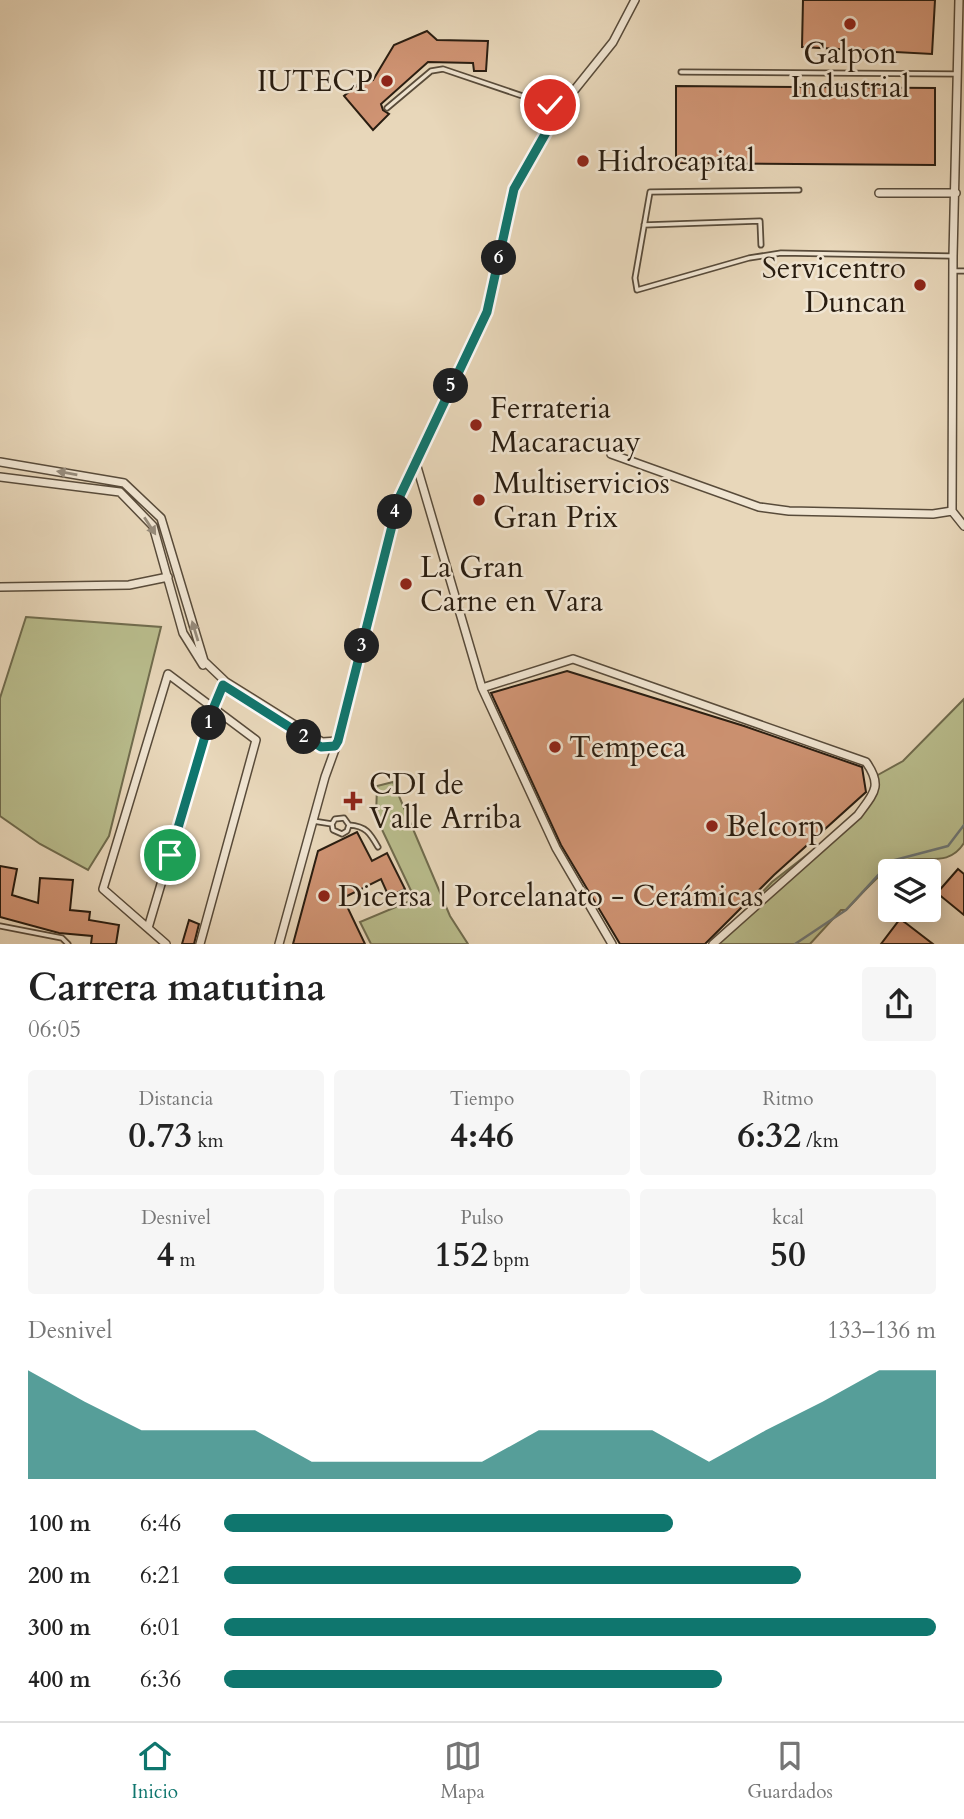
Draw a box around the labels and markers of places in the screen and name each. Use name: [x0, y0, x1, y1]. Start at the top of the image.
marker: Galpon Industrial: [842, 16, 858, 32]
place label: Galpon Industrial: [790, 33, 910, 108]
place label: IUTECP: [257, 61, 373, 102]
marker: IUTECP: [379, 73, 395, 89]
pin: [520, 75, 580, 135]
place label: Hidrocapital: [597, 141, 755, 182]
marker: Hidrocapital: [575, 153, 591, 169]
pin: 6: [482, 240, 516, 276]
place label: Servicentro Duncan: [762, 248, 906, 323]
marker: Servicentro Duncan: [912, 277, 928, 293]
pin: 5: [434, 368, 468, 404]
place label: Ferrateria Macaracuay: [490, 388, 641, 463]
marker: Ferrateria Macaracuay: [468, 417, 484, 433]
place label: Multiservicios Gran Prix: [493, 463, 670, 538]
marker: Multiservicios Gran Prix: [471, 492, 487, 508]
pin: 4: [378, 494, 412, 530]
place label: La Gran Carne en Vara: [420, 547, 603, 622]
marker: La Gran Carne en Vara: [398, 576, 414, 592]
pin: 3: [344, 628, 380, 664]
pin: 1: [192, 706, 227, 740]
pin: 2: [286, 720, 322, 754]
place label: Tempeca: [569, 727, 686, 768]
marker: Tempeca: [547, 739, 563, 755]
place label: CDI de Valle Arriba: [369, 764, 522, 839]
marker: CDI de Valle Arriba: [343, 791, 363, 811]
place label: Belcorp: [726, 806, 824, 847]
marker: Belcorp: [704, 818, 720, 834]
pin: [140, 825, 200, 885]
place label: Dicersa | Porcelanato - Cerámicas: [338, 876, 763, 917]
marker: Dicersa | Porcelanato - Cerámicas: [316, 888, 332, 904]

